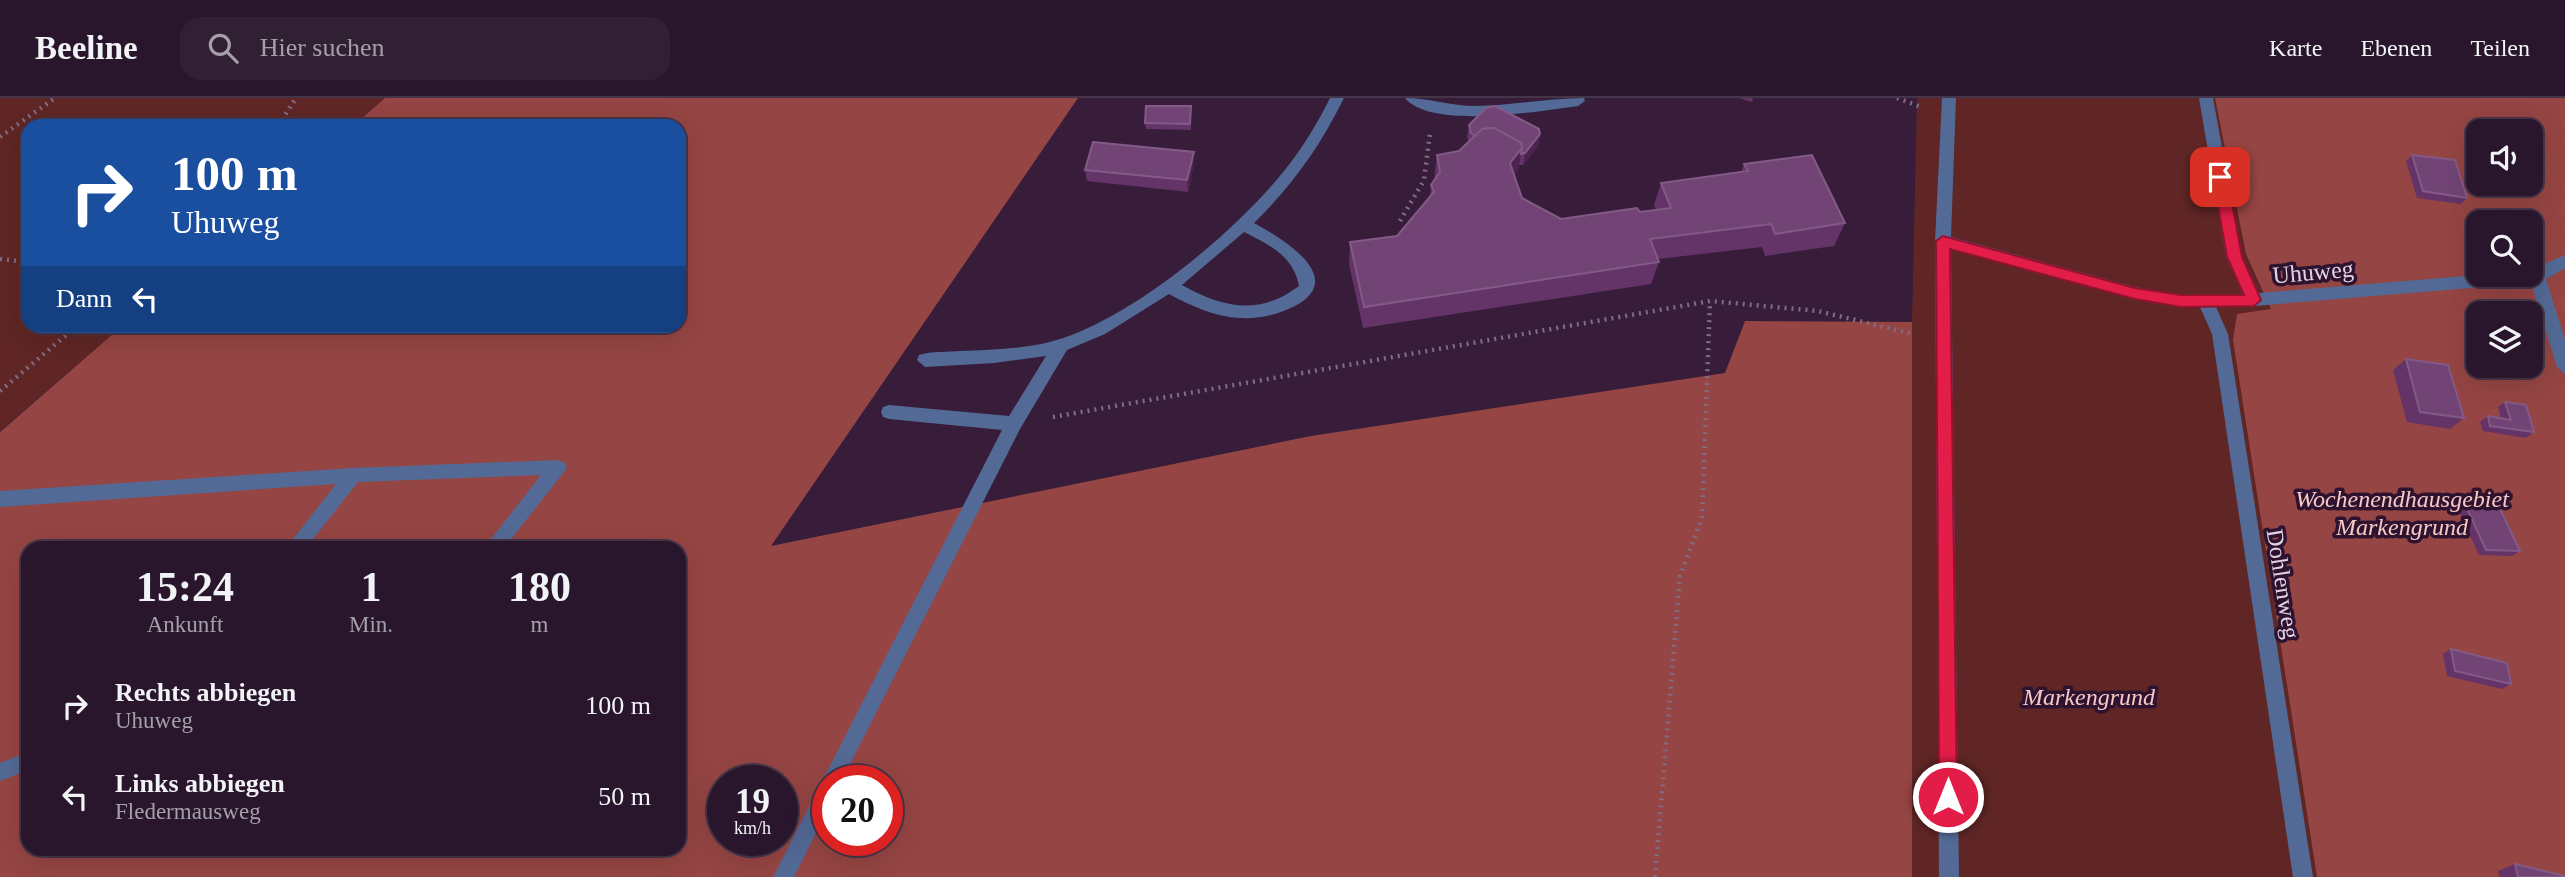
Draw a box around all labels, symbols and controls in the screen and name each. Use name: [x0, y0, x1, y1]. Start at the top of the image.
search box: [180, 17, 670, 80]
icon: search: [204, 29, 242, 67]
text: Beeline: [35, 30, 138, 66]
text: Hier suchen: [260, 33, 385, 62]
text: Karte: [2269, 35, 2322, 61]
text: Ebenen: [2360, 35, 2432, 61]
text: Teilen: [2470, 35, 2530, 61]
map controls: [2466, 119, 2543, 378]
button: sound: [2466, 119, 2543, 196]
text: 100 m: [171, 146, 298, 201]
icon: right: [56, 147, 147, 238]
pin: [2190, 147, 2250, 207]
icon: arrive: [2201, 158, 2239, 196]
text: Uhuweg: [171, 204, 279, 240]
button: search: [2466, 210, 2543, 287]
street label: Uhuweg: [2271, 256, 2355, 288]
icon: left: [126, 280, 164, 318]
text: Dann: [56, 284, 112, 313]
button: layers: [2466, 301, 2543, 378]
park label: Wochenendhausgebiet Markengrund: [2295, 486, 2510, 540]
street label: Dohlenweg: [2262, 527, 2304, 641]
text: 15:24: [136, 564, 234, 610]
text: 1: [360, 564, 381, 610]
text: 180: [508, 564, 571, 610]
text: Ankunft: [147, 612, 223, 637]
text: Min.: [349, 612, 393, 637]
text: m: [531, 612, 548, 637]
text: Rechts abbiegen: [115, 678, 296, 707]
park label: Markengrund: [2022, 684, 2156, 710]
icon: right: [56, 687, 94, 725]
text: 100 m: [585, 691, 651, 720]
text: Uhuweg: [115, 708, 193, 733]
position arrow: [1911, 760, 1985, 834]
speed limit sign: 20: [812, 765, 903, 856]
text: Links abbiegen: [115, 769, 285, 798]
icon: left: [56, 778, 94, 816]
text: 50 m: [598, 782, 651, 811]
text: 19: [735, 782, 770, 821]
text: Fledermausweg: [115, 799, 261, 824]
text: km/h: [734, 818, 771, 838]

